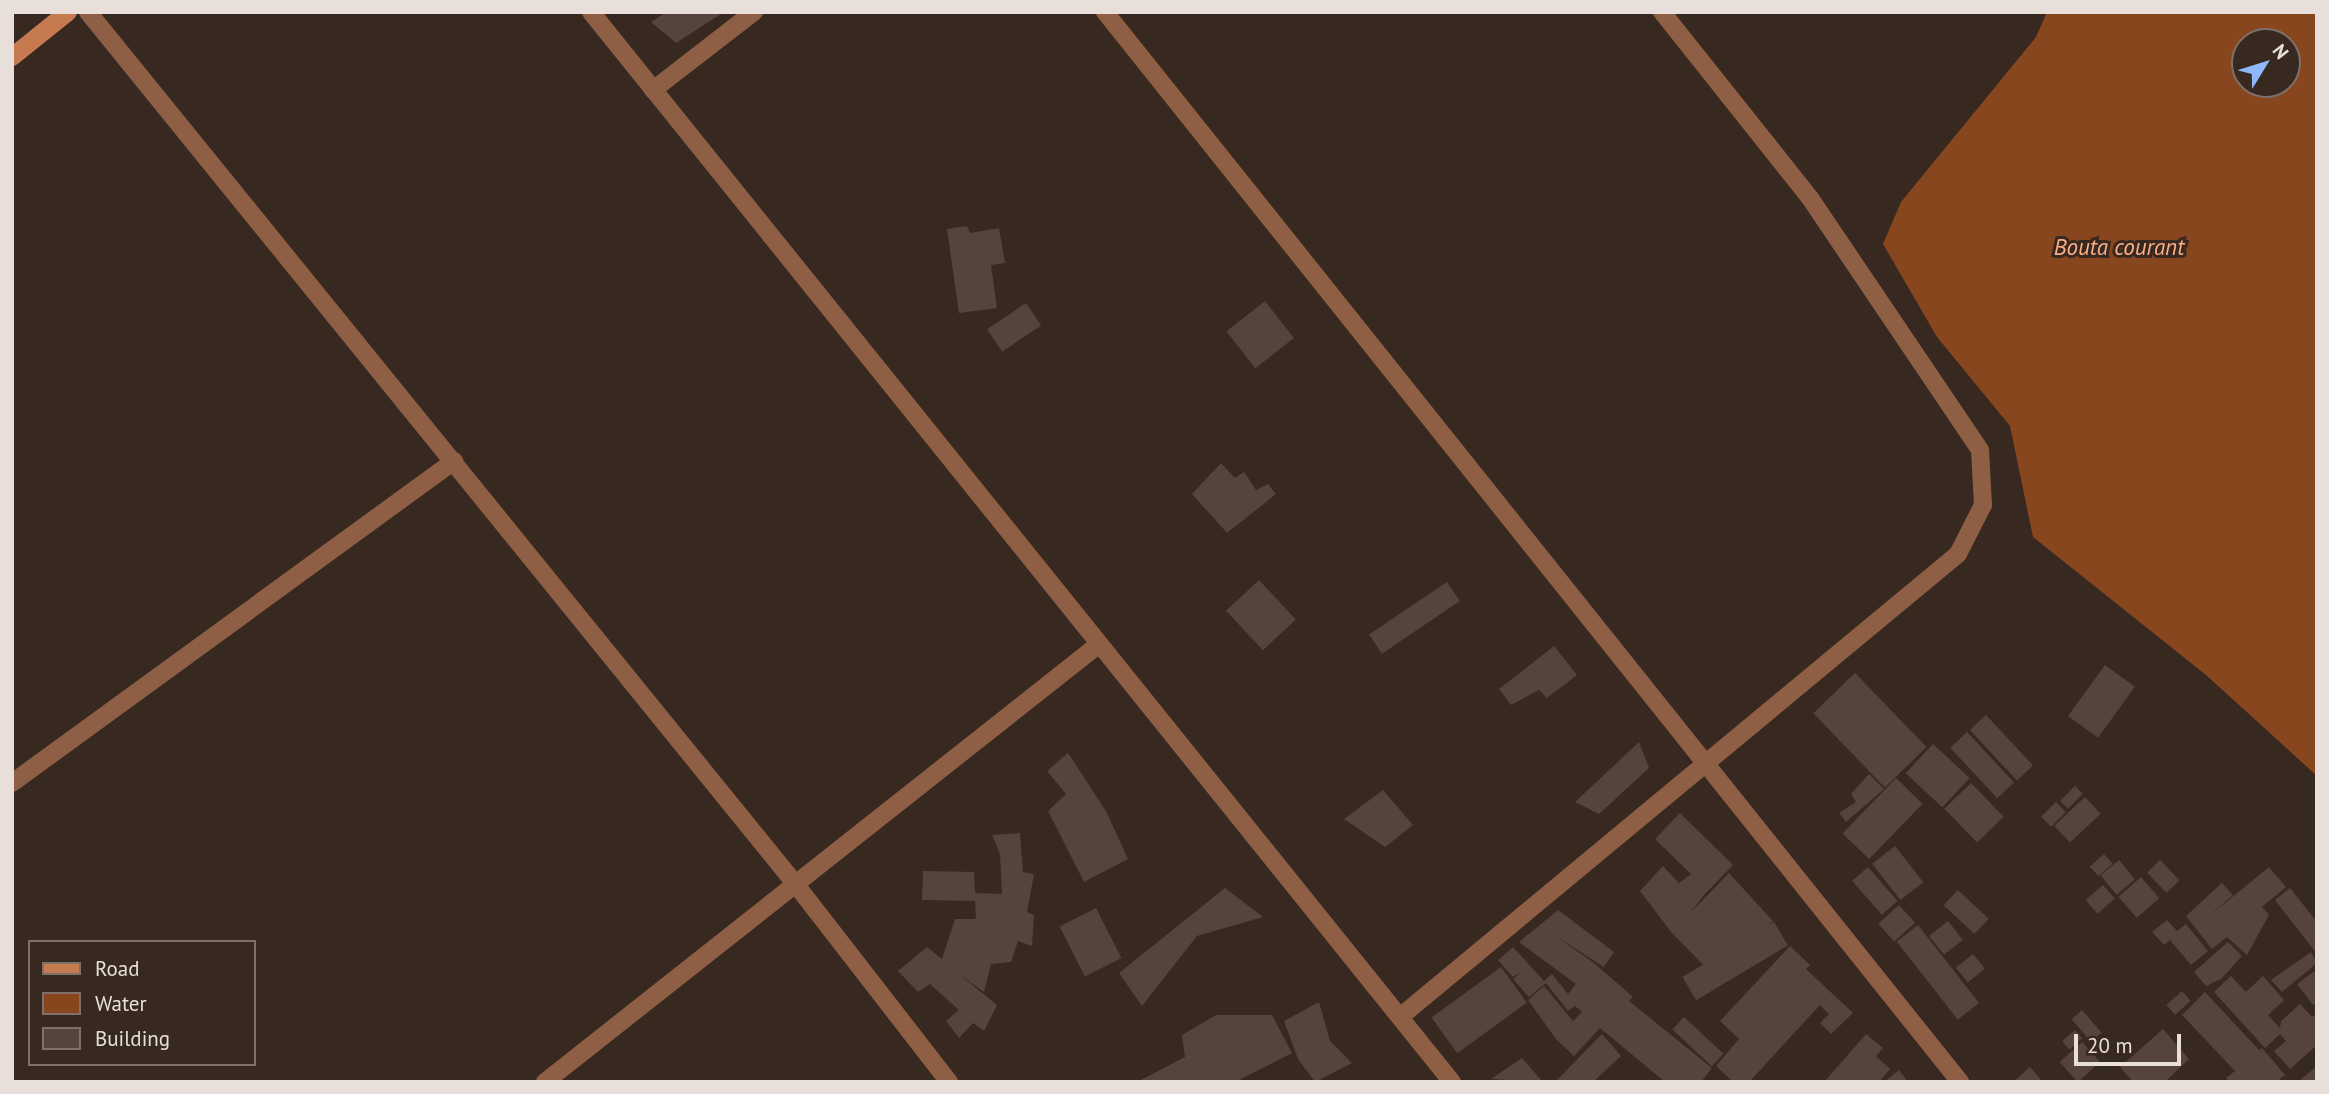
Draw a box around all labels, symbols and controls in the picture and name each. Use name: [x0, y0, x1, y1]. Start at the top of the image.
north arrow: [2231, 28, 2301, 98]
text: N: [2268, 39, 2294, 64]
water label: Bouta courant: [2054, 233, 2184, 261]
legend: [28, 940, 256, 1066]
text: Road: [95, 955, 139, 982]
text: Water: [95, 990, 147, 1017]
scale bar: [2077, 1020, 2184, 1064]
text: Building: [95, 1025, 170, 1052]
text: 20 m: [2087, 1032, 2133, 1059]

